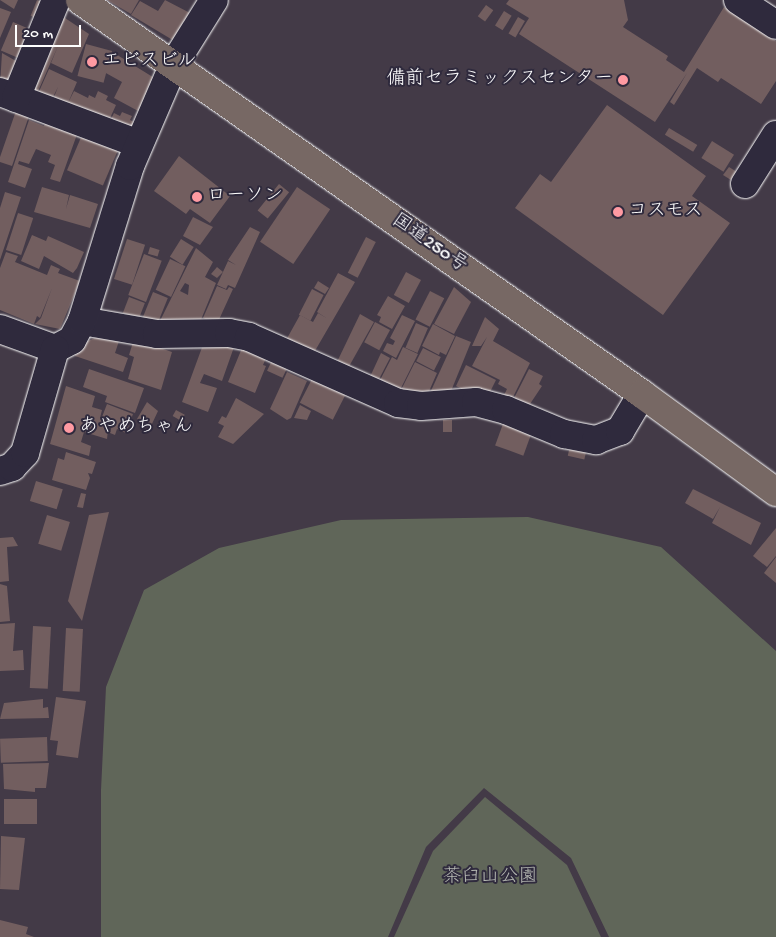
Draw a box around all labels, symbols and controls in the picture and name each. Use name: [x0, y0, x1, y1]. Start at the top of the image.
scale bar: [18, 15, 84, 47]
text: 20 m: [23, 25, 53, 43]
place label: エビスビル: [102, 51, 197, 73]
marker: エビスビル: [86, 56, 98, 68]
place label: 備前セラミックスセンター: [385, 69, 613, 91]
marker: 備前セラミックスセンター: [617, 74, 629, 86]
place label: ローソン: [207, 186, 283, 208]
marker: ローソン: [191, 191, 203, 203]
place label: コスモス: [628, 201, 704, 223]
marker: コスモス: [612, 206, 624, 218]
street label: 国道250号: [387, 210, 471, 278]
place label: あやめちゃん: [79, 417, 193, 439]
marker: あやめちゃん: [63, 422, 75, 434]
park label: 茶臼山公園: [443, 867, 537, 889]

